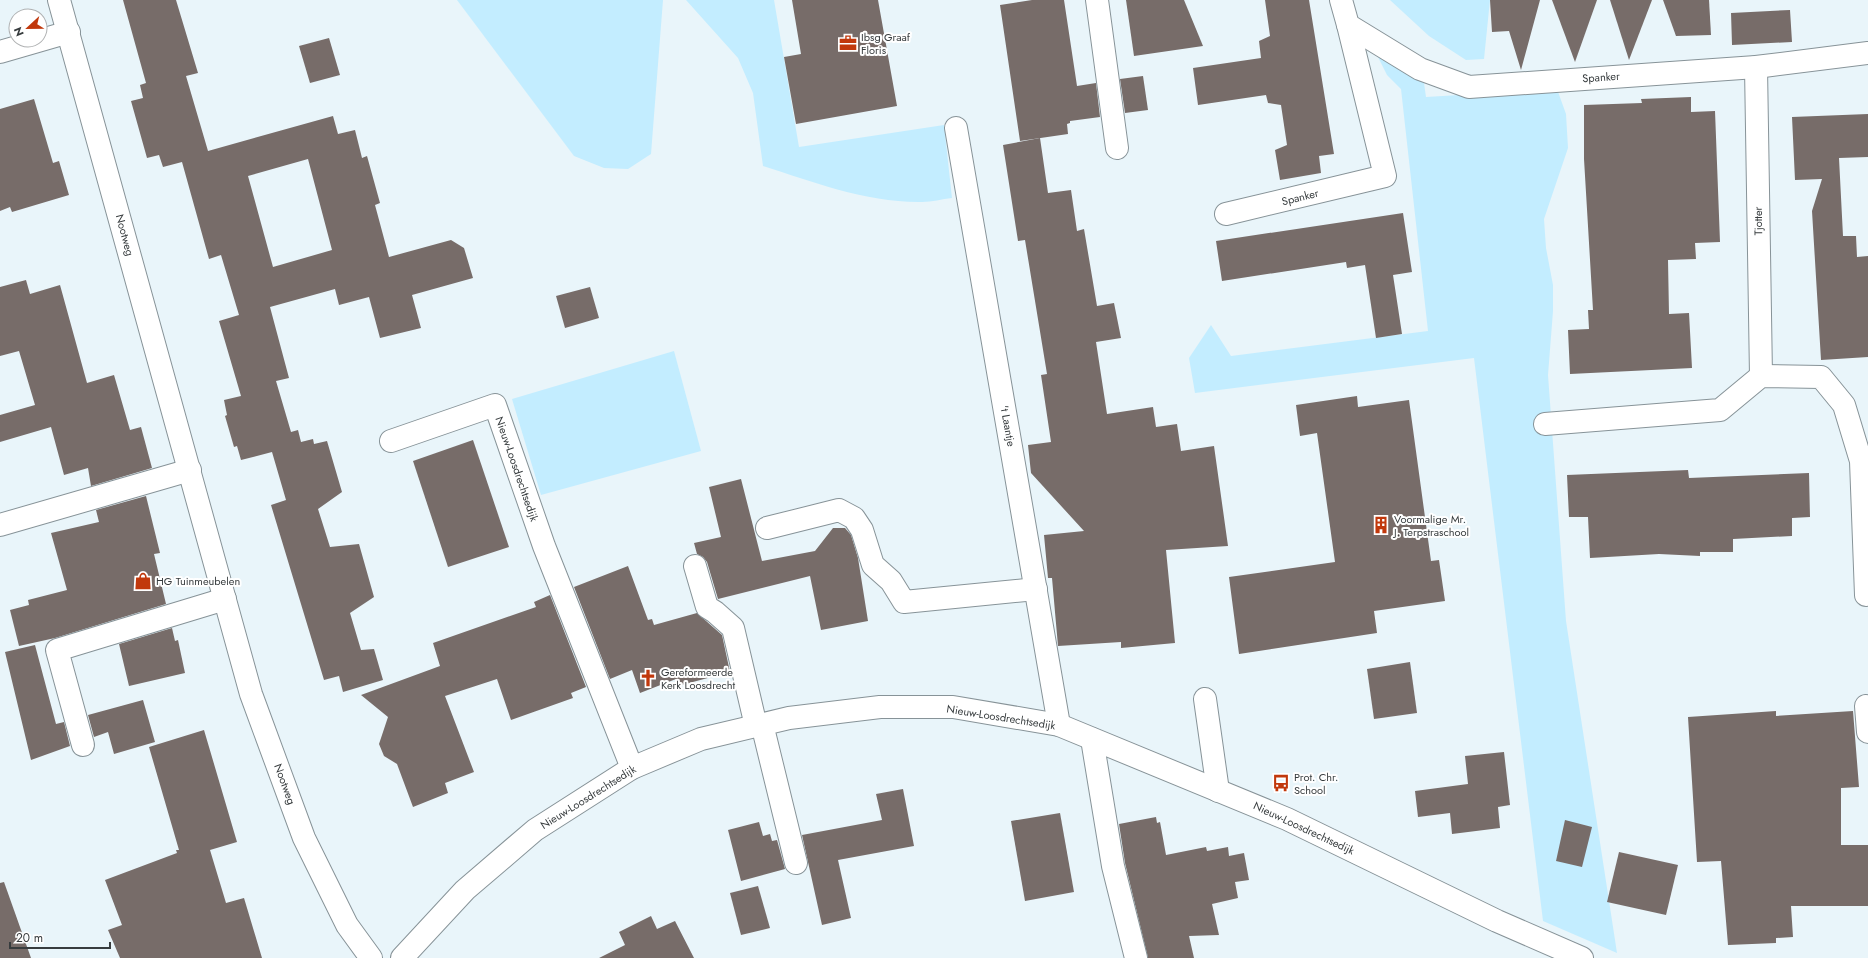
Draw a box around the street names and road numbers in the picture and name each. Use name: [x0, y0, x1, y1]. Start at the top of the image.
street label: Spanker: [1582, 68, 1620, 86]
street label: Spanker: [1280, 185, 1320, 209]
street label: Tjotter: [1750, 206, 1766, 235]
street label: Nootweg: [112, 212, 138, 258]
street label: 't Laantje: [997, 404, 1020, 448]
street label: Nieuw-Loosdrechtsedijk: [492, 414, 543, 524]
street label: Nieuw-Loosdrechtsedijk: [945, 700, 1057, 734]
street label: Nootweg: [270, 761, 300, 807]
street label: Nieuw-Loosdrechtsedijk: [537, 761, 639, 833]
street label: Nieuw-Loosdrechtsedijk: [1251, 797, 1357, 859]

